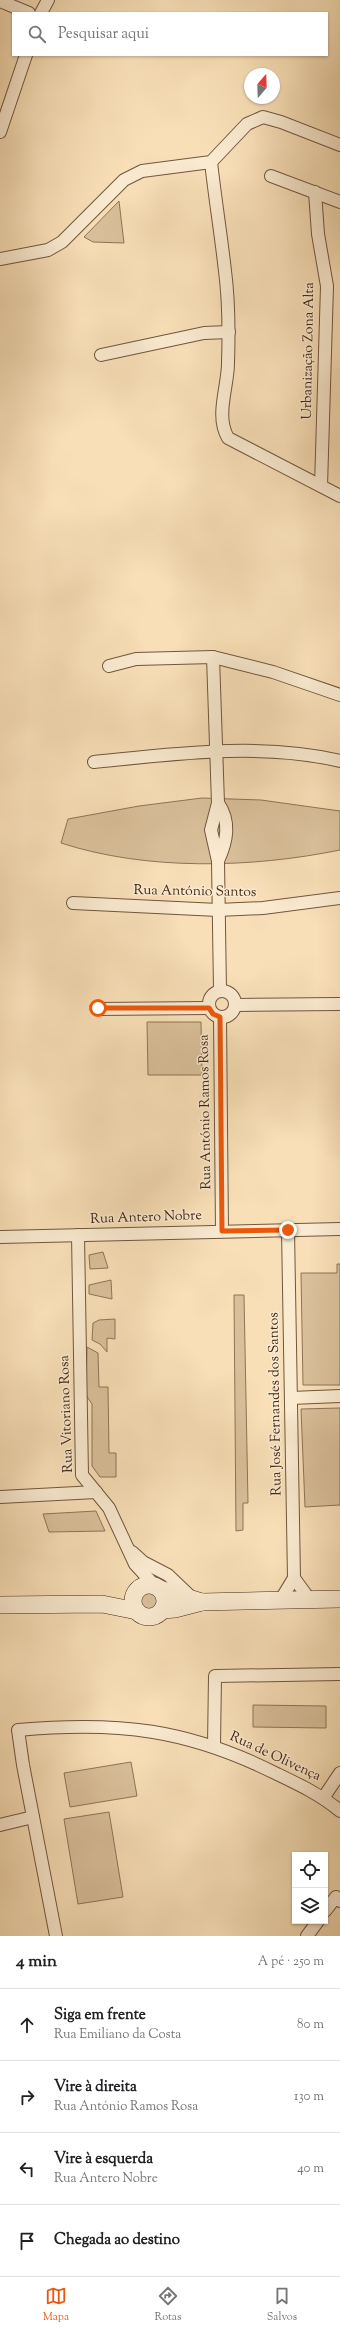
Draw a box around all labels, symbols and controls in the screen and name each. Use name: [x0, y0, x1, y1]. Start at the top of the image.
search box: [12, 12, 328, 56]
icon: search: [26, 23, 48, 45]
text: Pesquisar aqui: [58, 24, 149, 45]
north arrow: [244, 68, 280, 104]
street label: Urbanização Zona Alta: [298, 282, 320, 420]
street label: Rua António Santos: [133, 881, 257, 903]
route start: [89, 999, 107, 1017]
street label: Rua António Ramos Rosa: [195, 1034, 217, 1190]
street label: Rua Antero Nobre: [90, 1206, 202, 1230]
route end: [279, 1221, 297, 1239]
street label: Rua José Fernandes dos Santos: [264, 1312, 288, 1496]
street label: Rua Vitoriano Rosa: [55, 1354, 79, 1473]
street label: Rua de Olivença: [226, 1727, 324, 1787]
map controls: [292, 1852, 328, 1924]
button: locate: [292, 1852, 328, 1888]
button: layers: [292, 1888, 328, 1924]
text: 4 min: [16, 1950, 57, 1974]
text: A pé · 250 m: [258, 1953, 324, 1971]
text: Siga em frente: [54, 2005, 146, 2026]
icon: ahead: [16, 2014, 38, 2036]
text: 80 m: [297, 2016, 324, 2034]
text: Rua Emiliano da Costa: [54, 2026, 181, 2044]
text: Vire à direita: [54, 2077, 137, 2098]
icon: right: [16, 2086, 38, 2108]
text: 130 m: [294, 2088, 324, 2106]
text: Rua António Ramos Rosa: [54, 2098, 198, 2116]
text: Vire à esquerda: [54, 2149, 153, 2170]
icon: left: [16, 2158, 38, 2180]
text: 40 m: [297, 2160, 324, 2178]
text: Rua Antero Nobre: [54, 2170, 158, 2188]
icon: arrive: [16, 2230, 38, 2252]
text: Chegada ao destino: [54, 2230, 180, 2251]
tab: Mapa: [43, 2285, 69, 2325]
tab: Rotas: [155, 2285, 181, 2325]
tab: Salvos: [267, 2285, 297, 2325]

